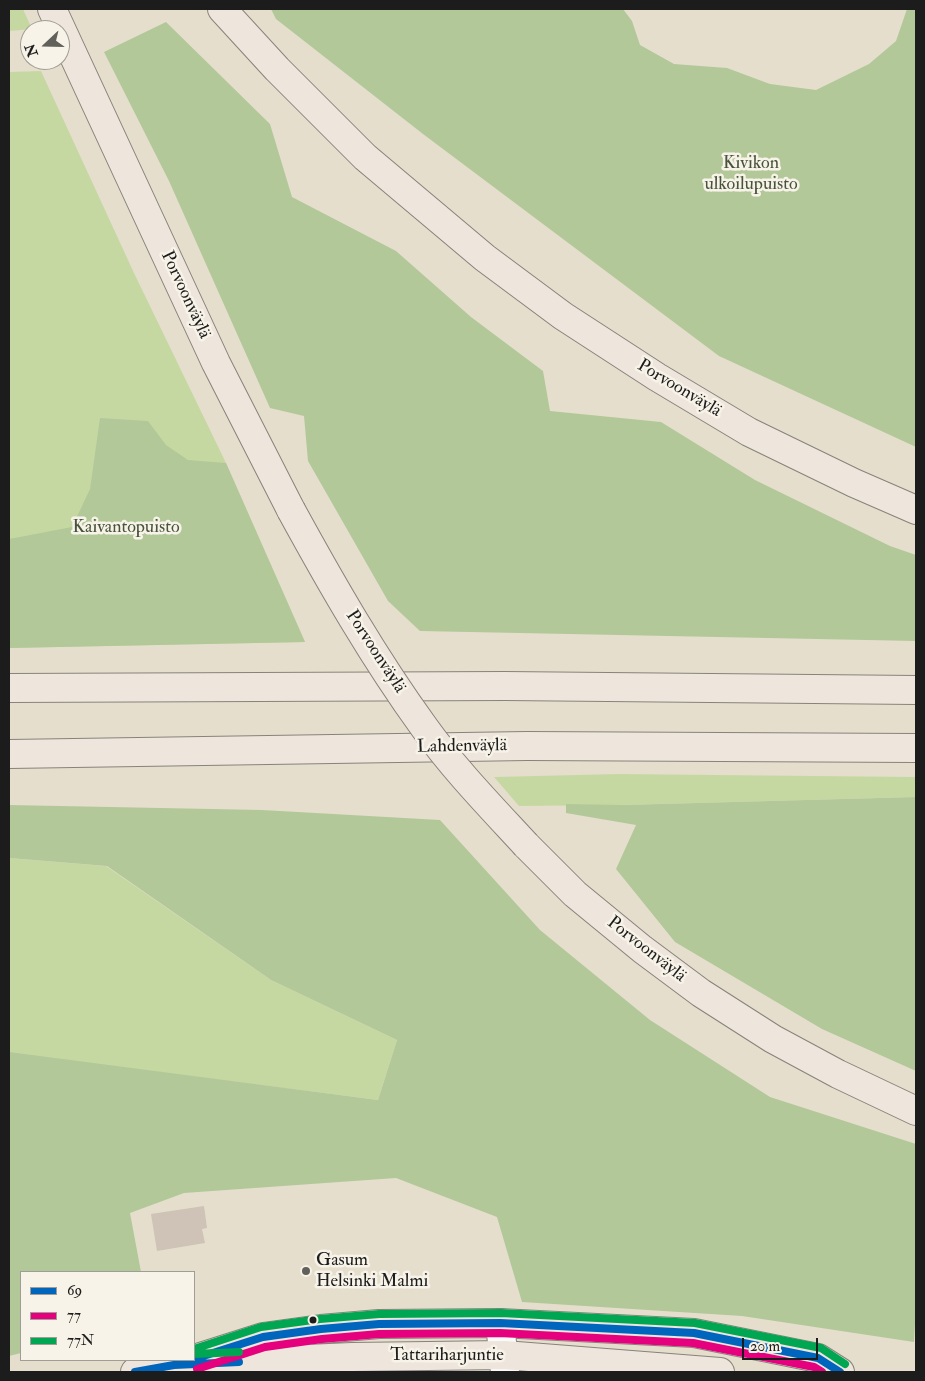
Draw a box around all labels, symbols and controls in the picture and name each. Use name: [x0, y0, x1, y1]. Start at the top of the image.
north arrow: [20, 20, 70, 70]
text: N: [21, 41, 42, 59]
park label: Kivikon ulkoilupuisto: [704, 153, 798, 195]
street label: Porvoonväylä: [155, 248, 215, 342]
street label: Porvoonväylä: [633, 355, 725, 423]
park label: Kaivantopuisto: [72, 517, 180, 539]
street label: Porvoonväylä: [340, 607, 410, 697]
street label: Lahdenväylä: [417, 735, 507, 759]
street label: Porvoonväylä: [602, 912, 690, 988]
place label: Gasum Helsinki Malmi: [316, 1250, 428, 1292]
marker: Gasum Helsinki Malmi: [300, 1265, 312, 1277]
legend: [20, 1271, 195, 1361]
text: 69: [67, 1281, 82, 1300]
text: 77: [67, 1306, 81, 1325]
unlabelled marker: [308, 1315, 318, 1325]
scale bar: [745, 1328, 821, 1360]
text: 77N: [67, 1331, 94, 1350]
text: 20 m: [750, 1337, 780, 1356]
street label: Tattariharjuntie: [390, 1345, 504, 1367]

